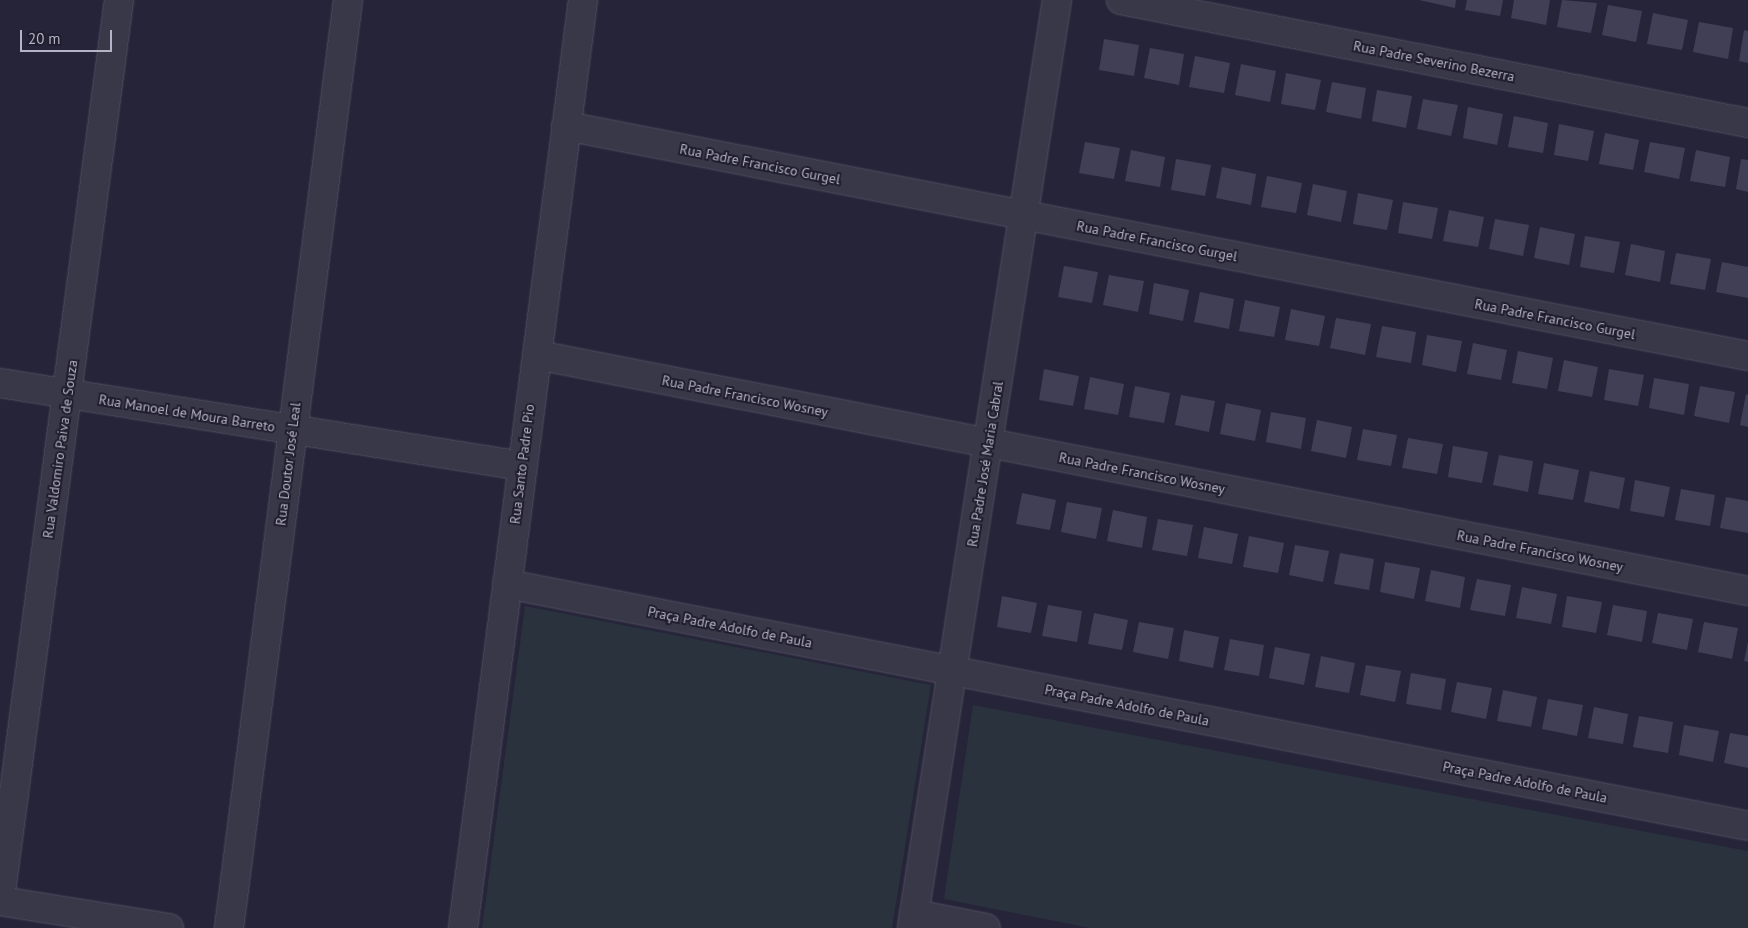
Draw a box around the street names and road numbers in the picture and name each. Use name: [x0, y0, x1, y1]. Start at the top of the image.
street label: Rua Padre Severino Bezerra: [1352, 37, 1516, 85]
street label: Rua Padre Francisco Gurgel: [678, 140, 842, 188]
street label: Rua Padre Francisco Gurgel: [1075, 217, 1239, 265]
street label: Rua Padre Francisco Gurgel: [1473, 295, 1637, 343]
street label: Rua Valdomiro Paiva de Souza: [39, 359, 81, 539]
street label: Rua Padre Francisco Wosney: [660, 372, 830, 420]
street label: Rua Padre José Maria Cabral: [964, 380, 1006, 548]
street label: Rua Manoel de Moura Barreto: [98, 391, 276, 435]
street label: Rua Doutor José Leal: [272, 401, 304, 527]
street label: Rua Santo Padre Pio: [506, 403, 538, 525]
street label: Rua Padre Francisco Wosney: [1057, 449, 1227, 497]
street label: Rua Padre Francisco Wosney: [1455, 527, 1625, 575]
street label: Praça Padre Adolfo de Paula: [646, 603, 814, 651]
street label: Praça Padre Adolfo de Paula: [1043, 681, 1211, 729]
street label: Praça Padre Adolfo de Paula: [1441, 758, 1609, 806]

